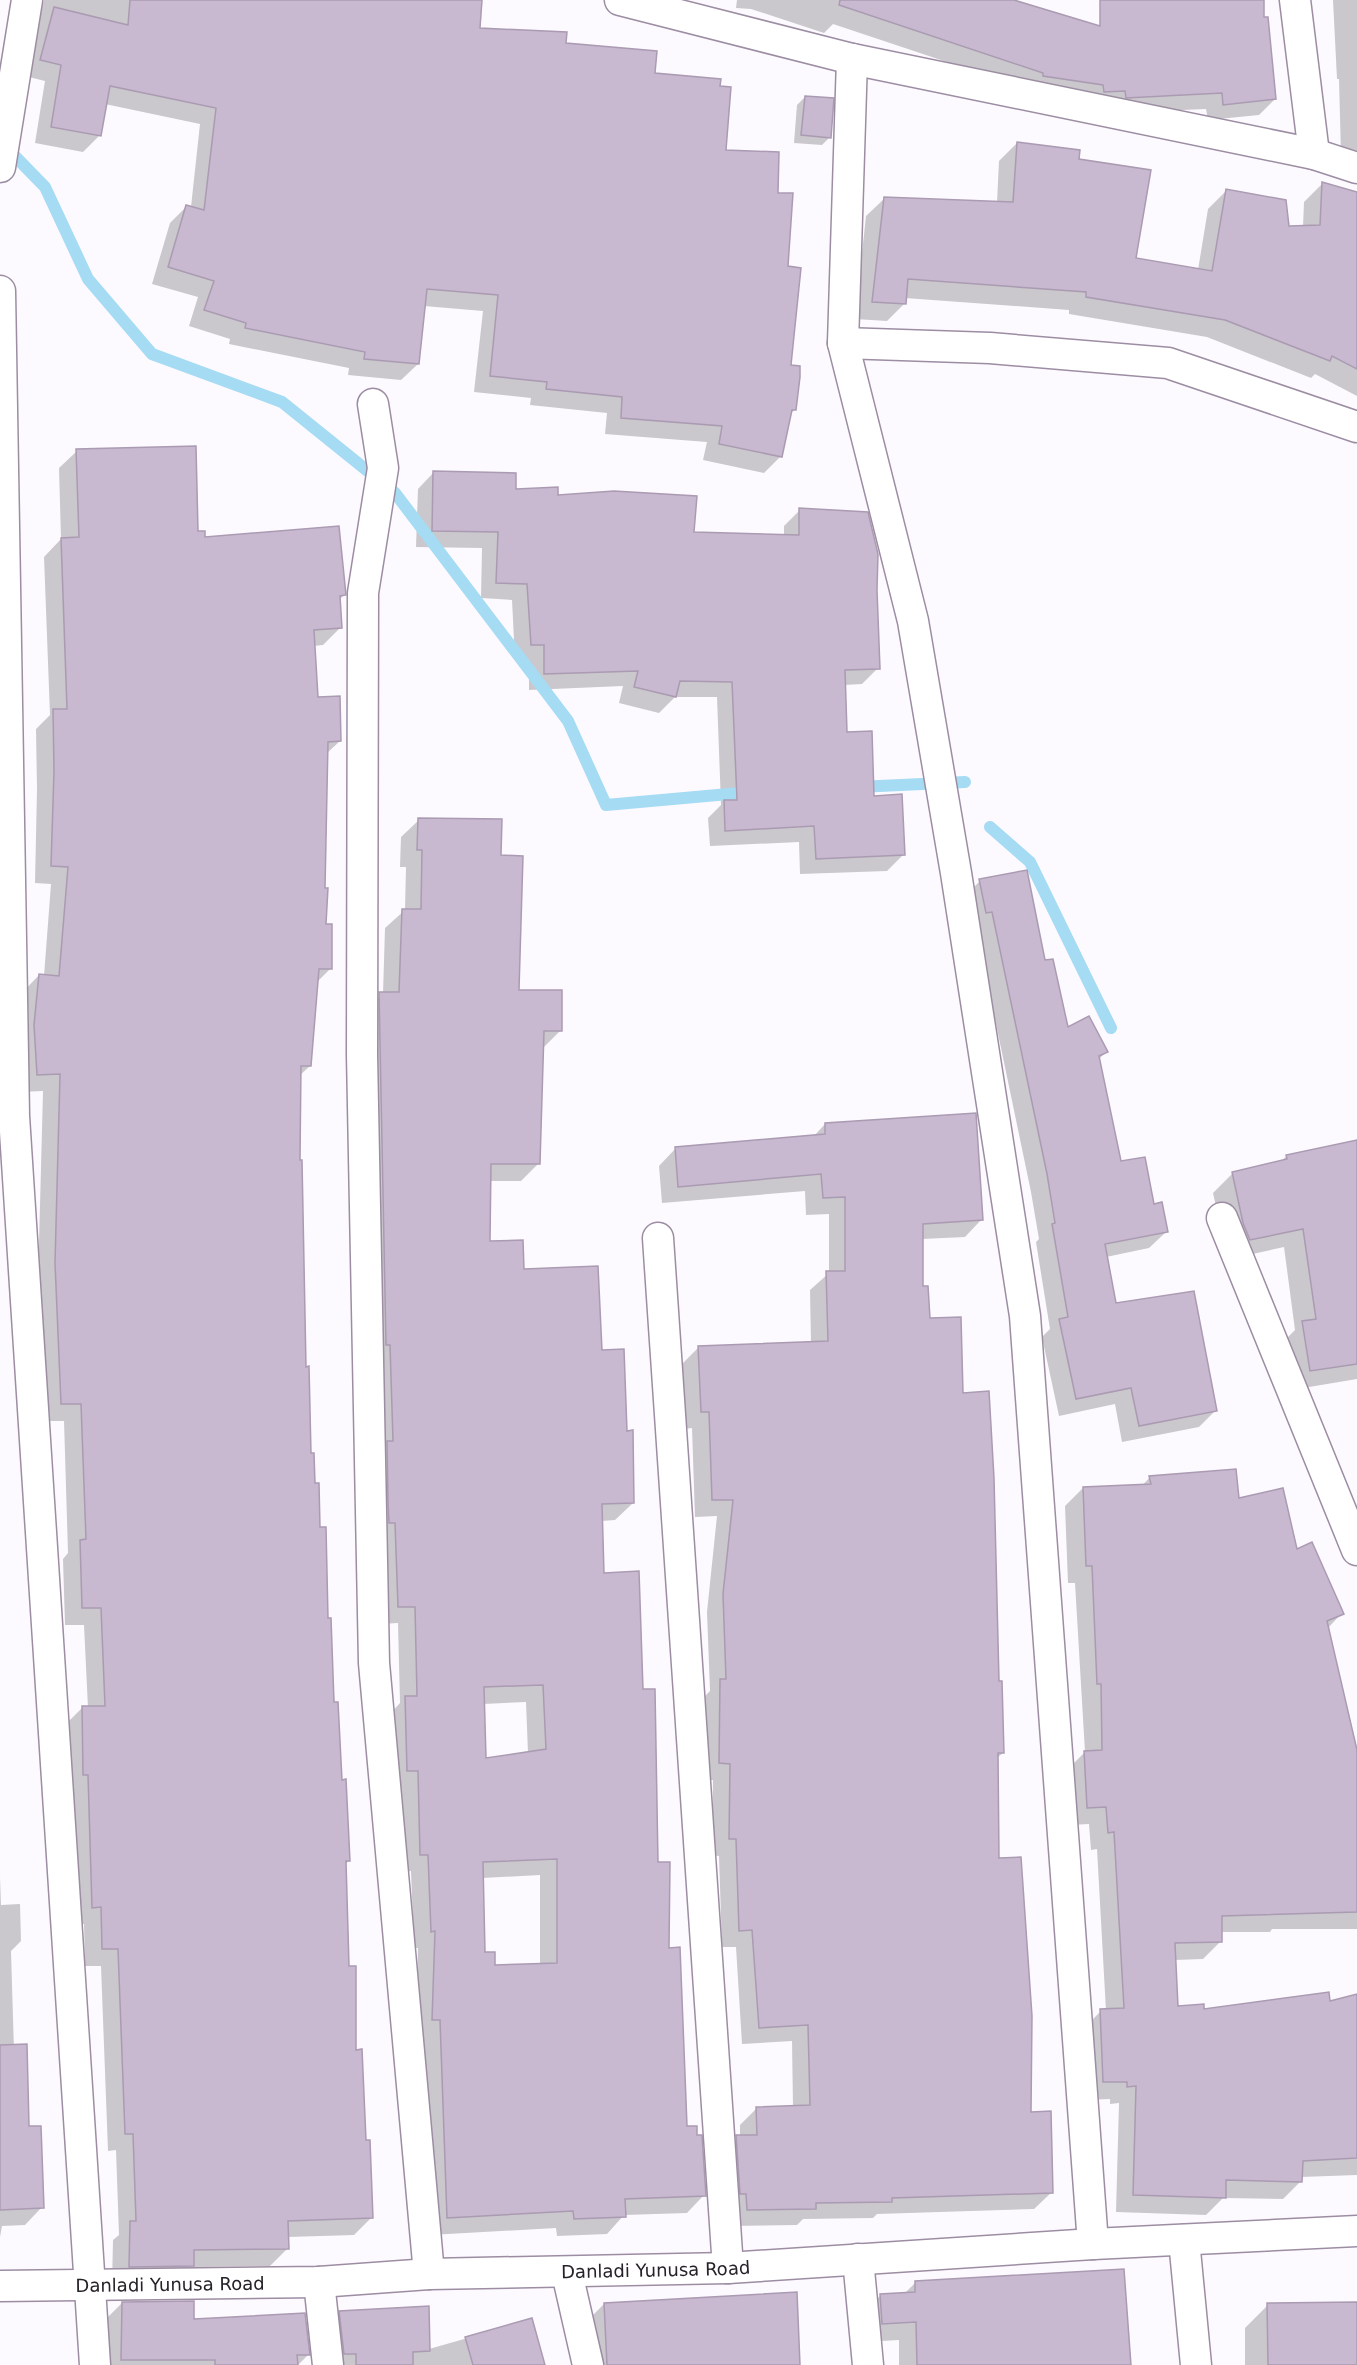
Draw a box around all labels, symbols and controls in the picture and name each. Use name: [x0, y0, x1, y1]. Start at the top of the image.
street label: Danladi Yunusa Road: [561, 2256, 751, 2282]
street label: Danladi Yunusa Road: [75, 2272, 265, 2296]

